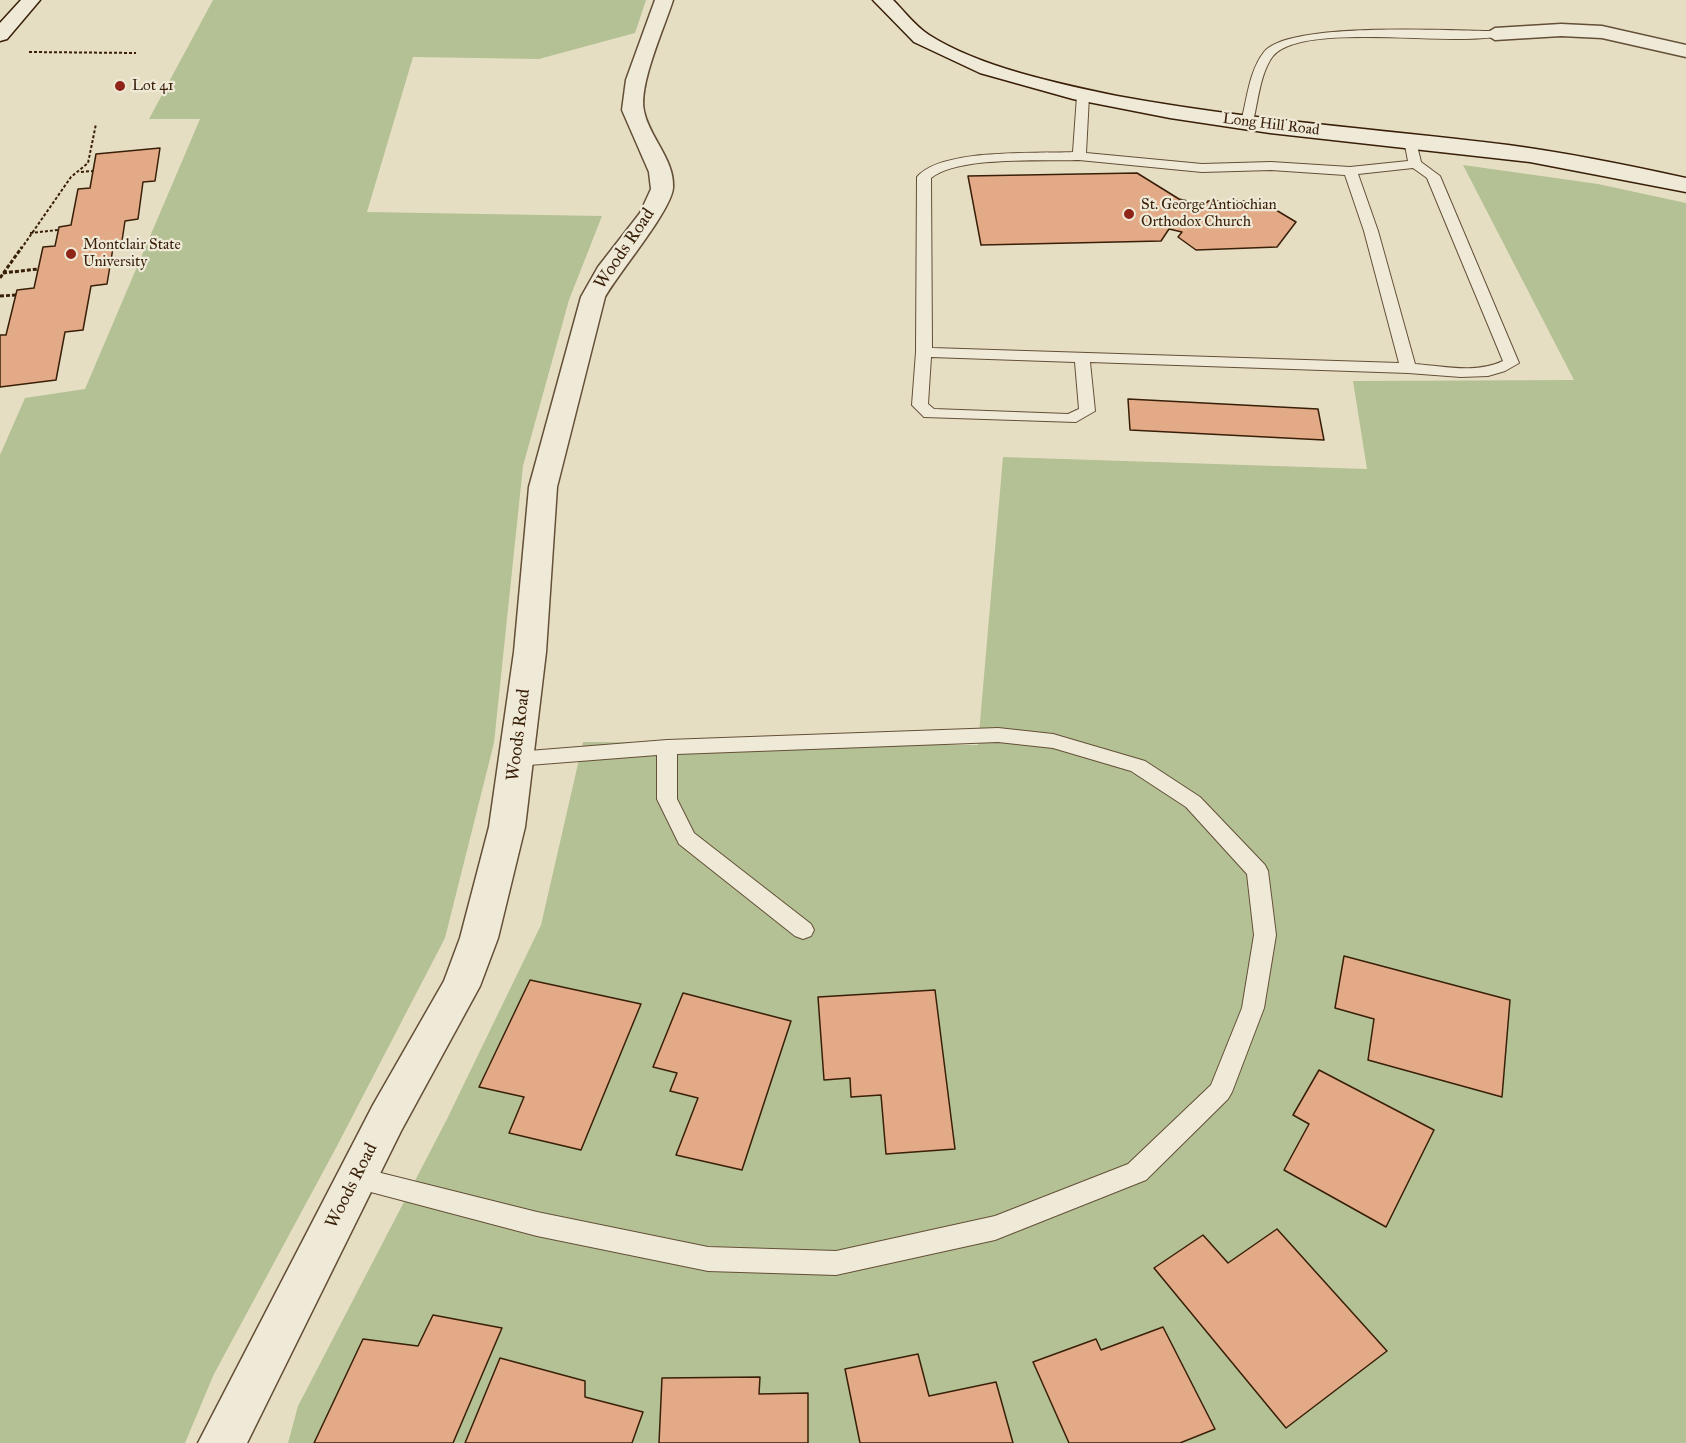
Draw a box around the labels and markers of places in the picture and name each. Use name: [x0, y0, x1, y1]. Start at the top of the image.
place label: Lot 41: [132, 77, 174, 95]
marker: Lot 41: [113, 79, 127, 93]
place label: St. George Antiochian Orthodox Church: [1141, 196, 1277, 231]
marker: St. George Antiochian Orthodox Church: [1122, 207, 1136, 221]
place label: Montclair State University: [83, 236, 181, 271]
marker: Montclair State University: [64, 247, 78, 261]

